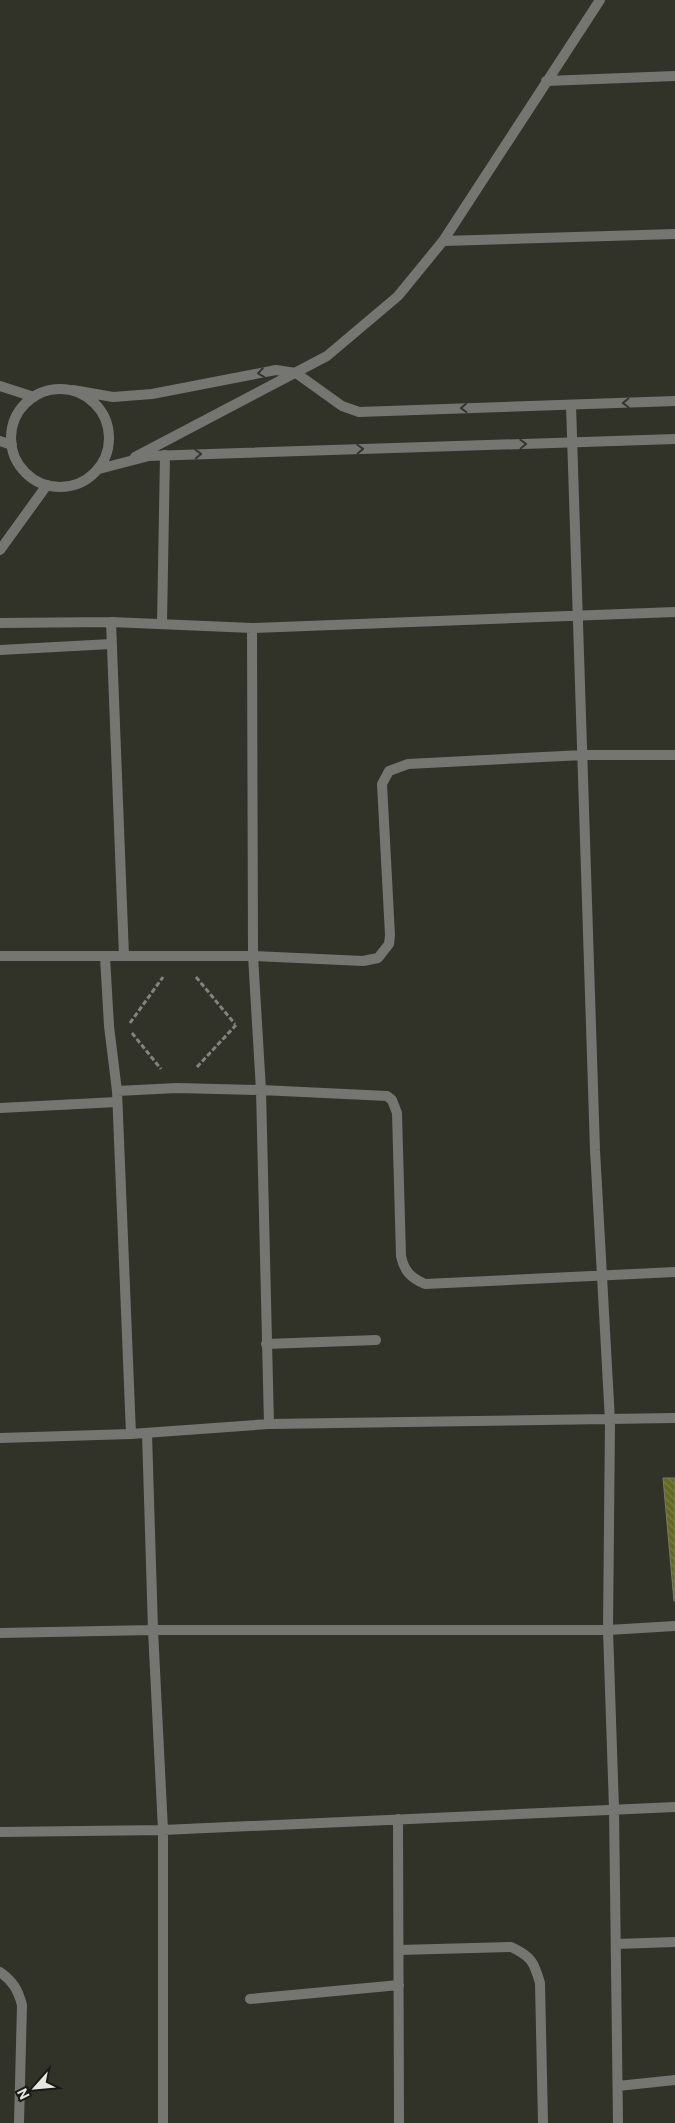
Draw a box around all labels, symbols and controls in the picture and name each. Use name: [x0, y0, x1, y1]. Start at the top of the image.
one-way arrow: [257, 367, 265, 377]
one-way arrow: [622, 398, 630, 408]
one-way arrow: [460, 403, 468, 414]
one-way arrow: [519, 438, 527, 449]
one-way arrow: [357, 444, 365, 454]
one-way arrow: [194, 449, 202, 460]
north arrow: [10, 2063, 60, 2113]
text: N: [14, 2086, 33, 2102]

